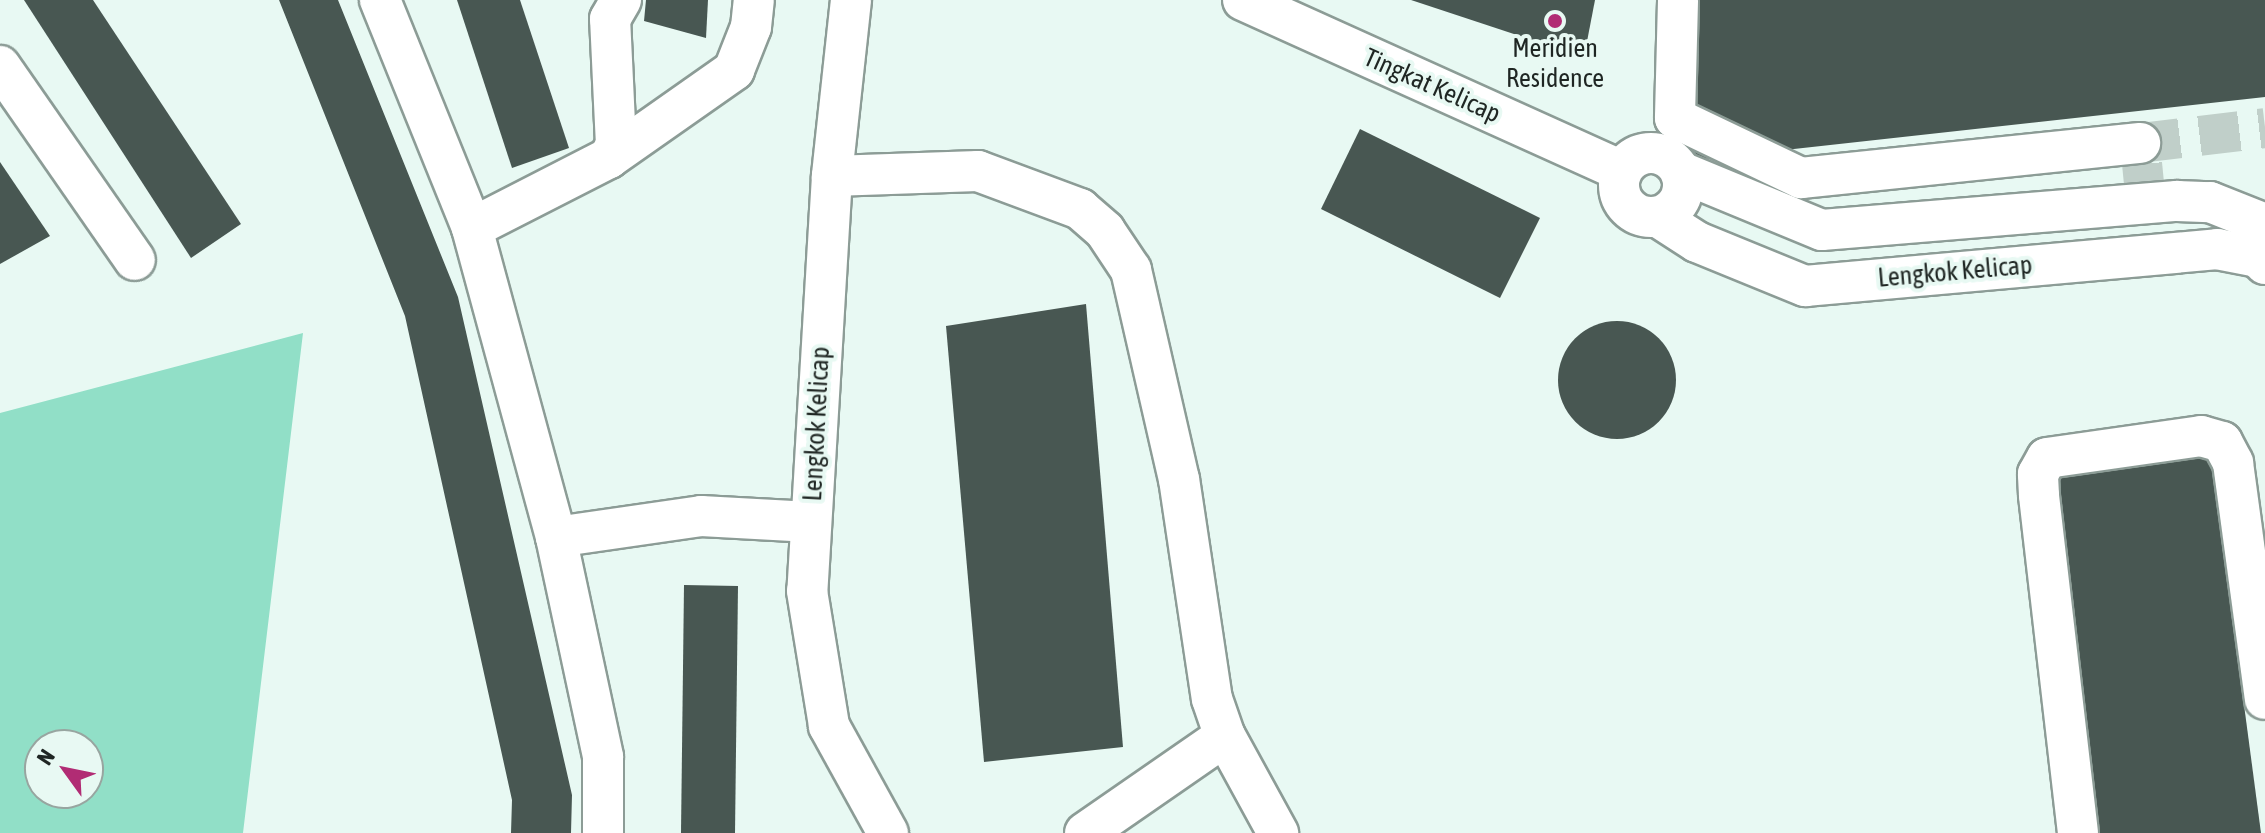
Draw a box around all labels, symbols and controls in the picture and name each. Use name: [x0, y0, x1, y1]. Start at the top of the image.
marker: Meridien Residence: [1546, 12, 1564, 30]
place label: Meridien Residence: [1506, 33, 1604, 94]
street label: Tingkat Kelicap: [1359, 42, 1505, 130]
street label: Lengkok Kelicap: [1877, 250, 2033, 294]
street label: Lengkok Kelicap: [797, 346, 837, 502]
north arrow: [24, 729, 104, 809]
text: N: [31, 744, 60, 770]

